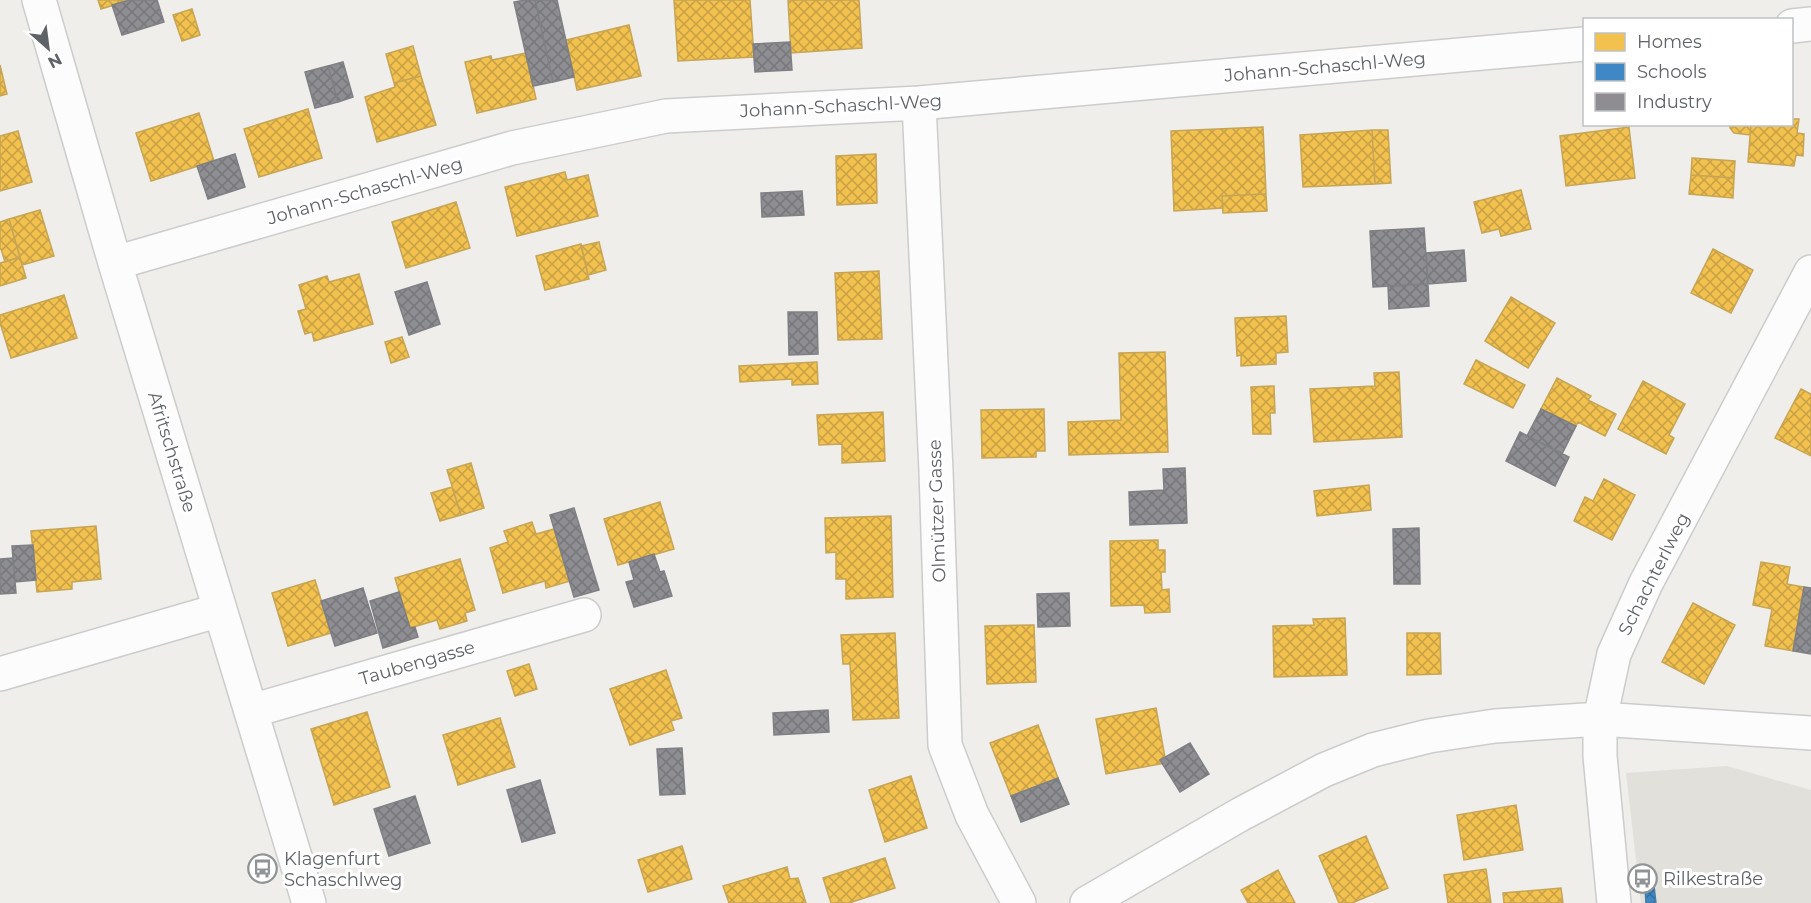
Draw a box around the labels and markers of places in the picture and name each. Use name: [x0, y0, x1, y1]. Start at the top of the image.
place label: Klagenfurt Schaschlweg: [284, 848, 402, 891]
bus stop icon: Klagenfurt Schaschlweg: [247, 853, 279, 885]
bus stop icon: Rilkestraße: [1626, 863, 1658, 895]
place label: Rilkestraße: [1663, 868, 1763, 890]

